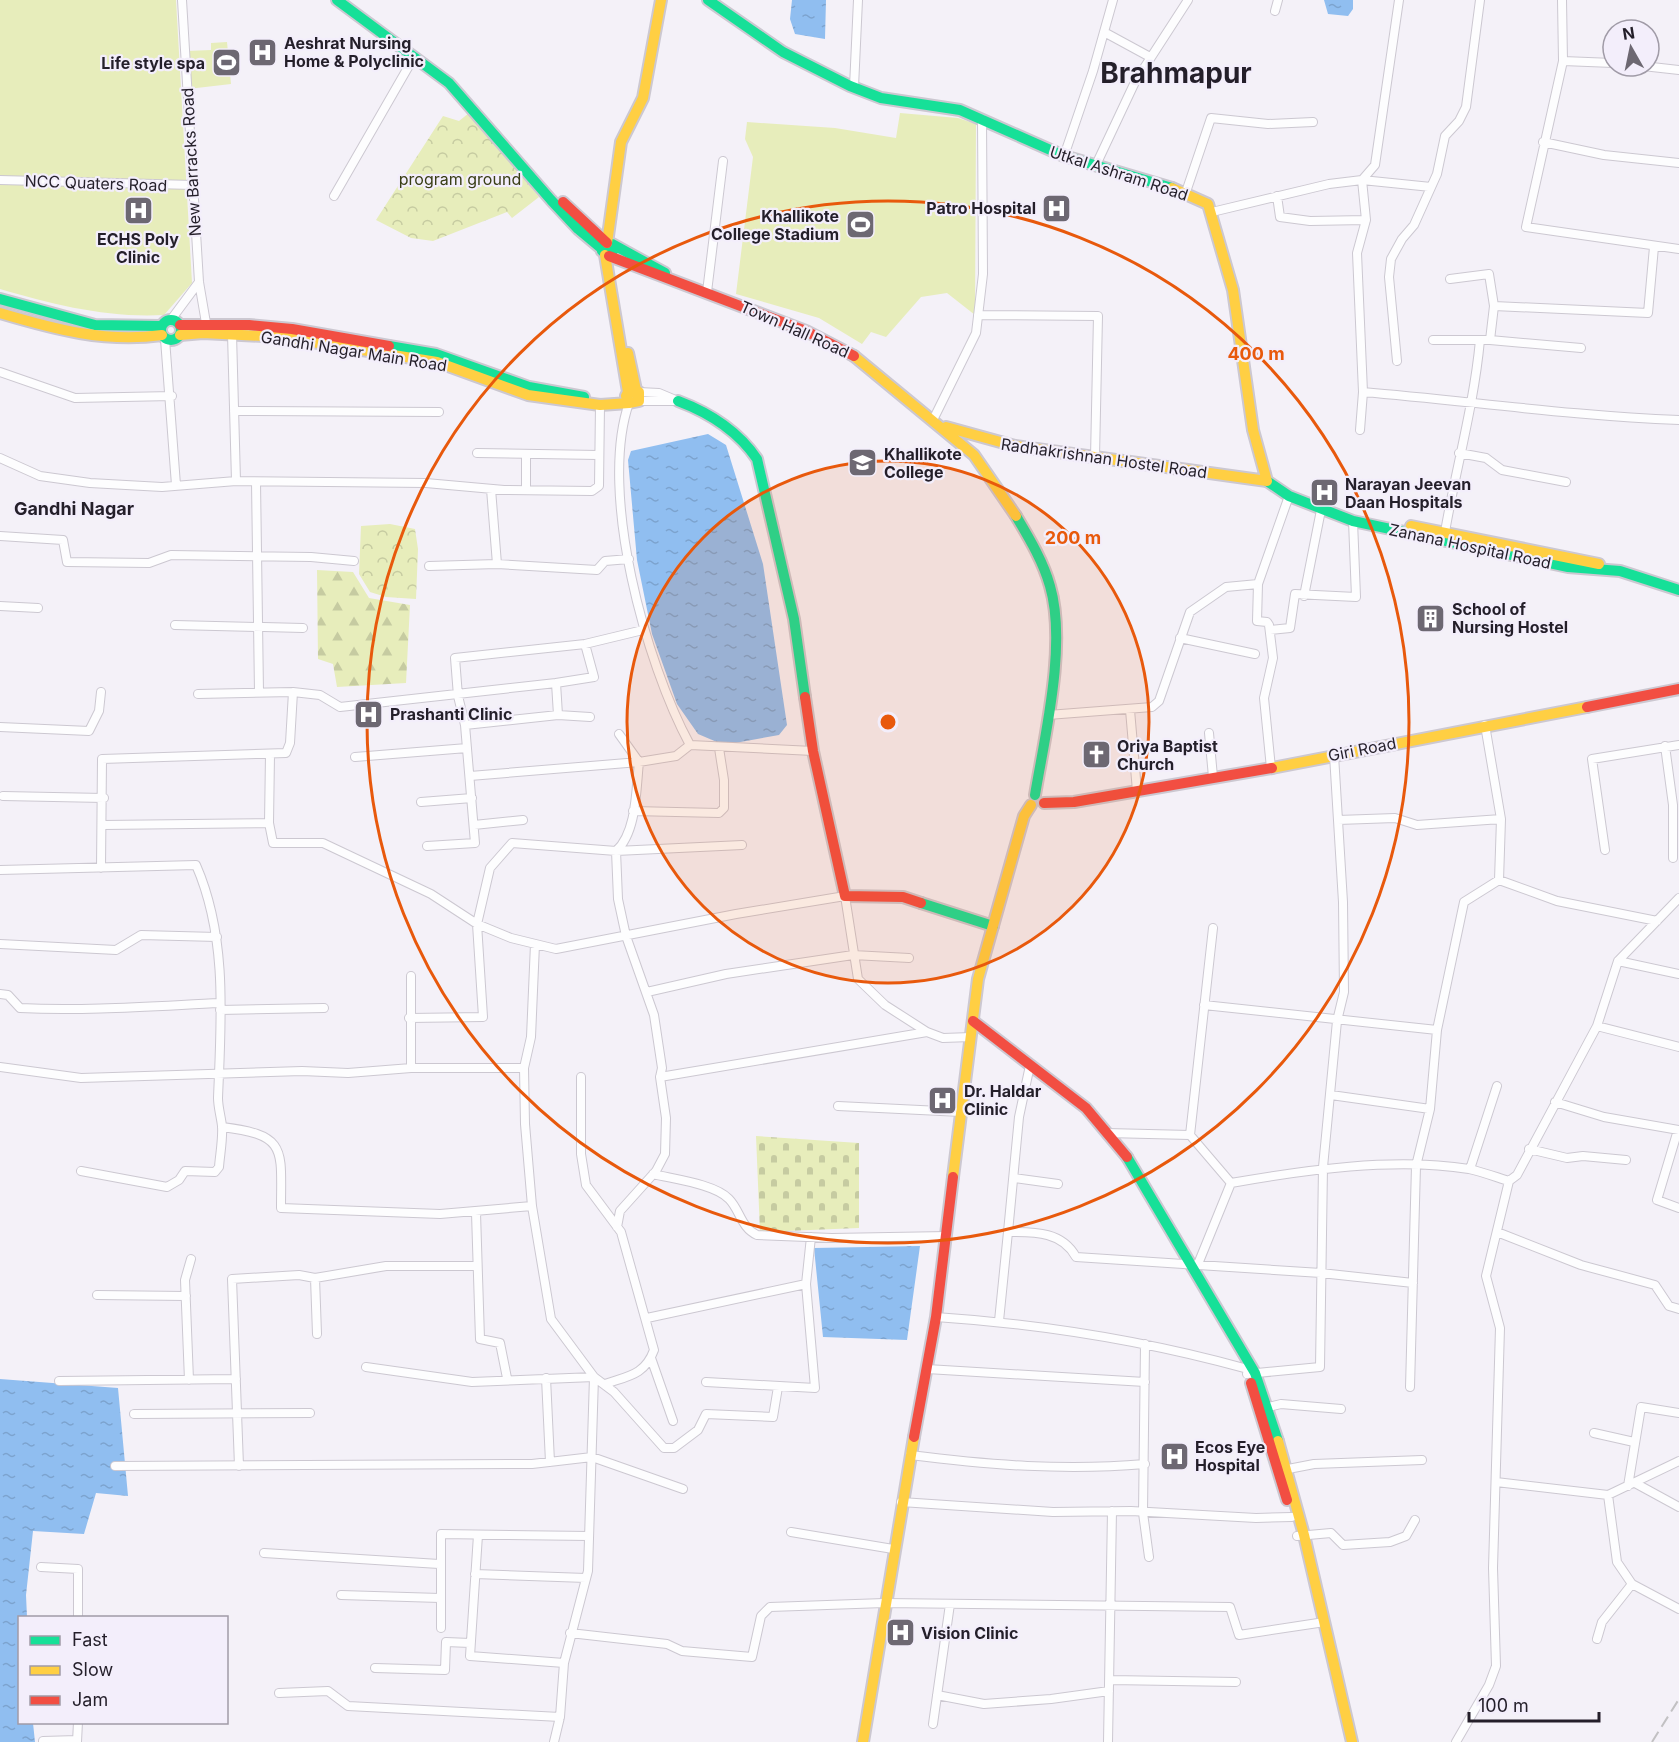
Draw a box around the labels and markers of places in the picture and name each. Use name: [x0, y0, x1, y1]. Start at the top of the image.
place label: Aeshrat Nursing Home & Polyclinic: [284, 33, 424, 71]
hospital icon: Aeshrat Nursing Home & Polyclinic: [247, 36, 279, 68]
sports icon: Life style spa: [210, 47, 242, 79]
place label: Life style spa: [101, 53, 205, 73]
hospital icon: Patro Hospital: [1041, 192, 1073, 224]
hospital icon: ECHS Poly Clinic: [122, 195, 154, 227]
place label: Patro Hospital: [926, 198, 1036, 218]
place label: Khallikote College Stadium: [711, 206, 839, 244]
sports icon: Khallikote College Stadium: [844, 209, 876, 241]
place label: ECHS Poly Clinic: [97, 229, 179, 267]
place label: Khallikote College: [884, 444, 962, 482]
school or university icon: Khallikote College: [847, 447, 879, 479]
place label: Narayan Jeevan Daan Hospitals: [1345, 474, 1471, 512]
hospital icon: Narayan Jeevan Daan Hospitals: [1308, 477, 1340, 509]
place label: School of Nursing Hostel: [1452, 599, 1568, 637]
building icon: School of Nursing Hostel: [1415, 602, 1447, 634]
hospital icon: Prashanti Clinic: [353, 698, 385, 730]
place label: Prashanti Clinic: [390, 704, 512, 724]
centre of rings: [878, 712, 898, 732]
place label: Oriya Baptist Church: [1117, 736, 1218, 774]
church icon: Oriya Baptist Church: [1080, 739, 1112, 771]
place label: Dr. Haldar Clinic: [964, 1081, 1042, 1119]
hospital icon: Dr. Haldar Clinic: [927, 1084, 959, 1116]
place label: Ecos Eye Hospital: [1195, 1437, 1265, 1475]
hospital icon: Ecos Eye Hospital: [1158, 1440, 1190, 1472]
hospital icon: Vision Clinic: [884, 1617, 916, 1649]
place label: Vision Clinic: [921, 1623, 1018, 1643]

